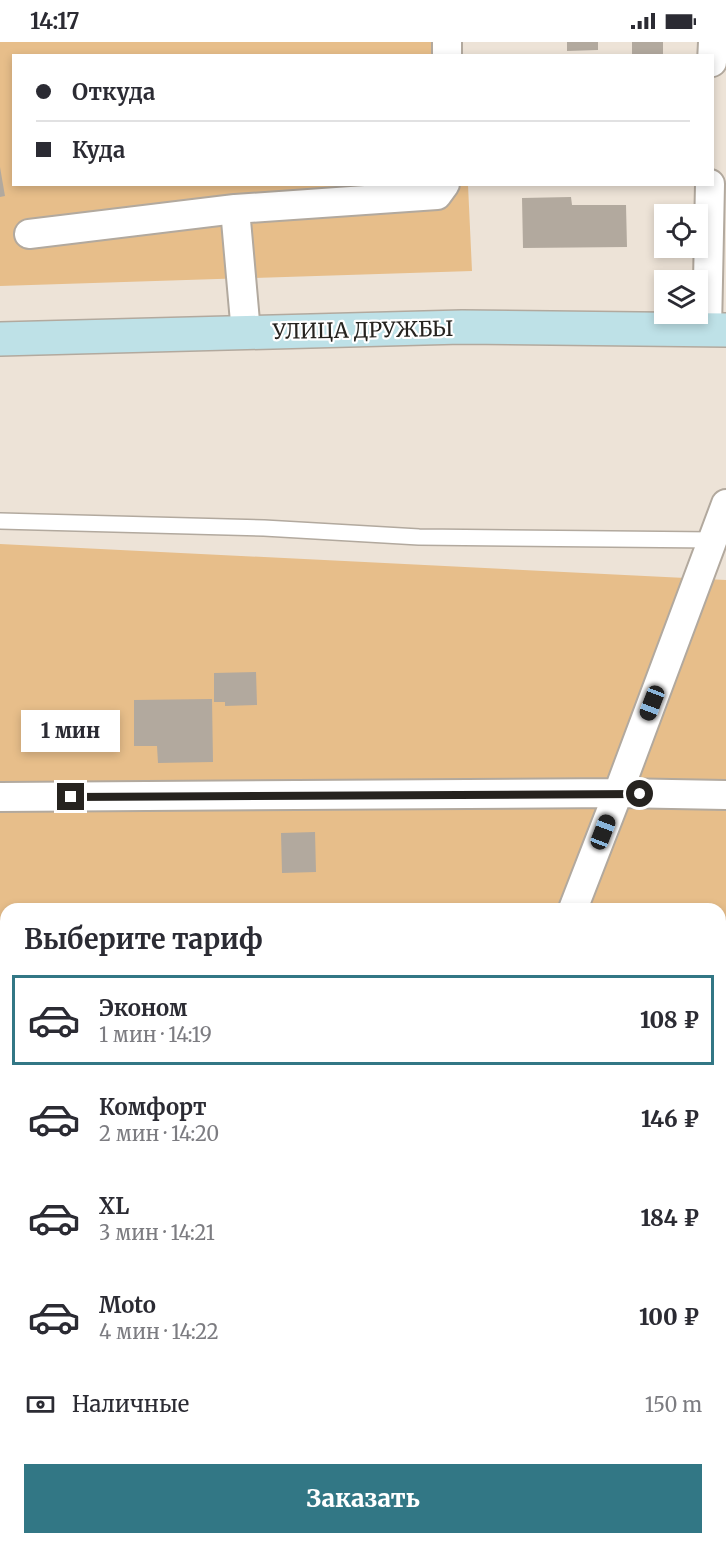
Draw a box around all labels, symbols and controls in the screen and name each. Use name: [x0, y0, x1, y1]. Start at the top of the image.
text: 14:17: [30, 7, 79, 35]
text: Откуда: [72, 78, 155, 106]
text: Куда: [72, 136, 125, 164]
map controls: [654, 204, 708, 324]
button: locate: [654, 204, 708, 258]
button: layers: [654, 270, 708, 324]
street label: УЛИЦА ДРУЖБЫ: [271, 315, 454, 345]
car: [637, 683, 667, 723]
callout: 1 мин: [22, 710, 121, 752]
text: 1 мин: [41, 718, 100, 743]
route start: [626, 780, 653, 807]
route end: [57, 783, 84, 810]
car: [588, 812, 618, 852]
text: Выберите тариф: [24, 922, 263, 956]
icon: car: [27, 993, 81, 1047]
text: Эконом: [99, 994, 187, 1022]
text: 108 ₽: [640, 1006, 699, 1034]
text: 1 мин · 14:19: [99, 1022, 212, 1047]
icon: car: [27, 1092, 81, 1146]
text: Комфорт: [99, 1093, 207, 1121]
text: 146 ₽: [641, 1105, 699, 1133]
text: 2 мин · 14:20: [99, 1121, 219, 1146]
icon: car: [27, 1191, 81, 1245]
text: XL: [99, 1192, 129, 1220]
text: 184 ₽: [640, 1204, 699, 1232]
text: 3 мин · 14:21: [99, 1220, 215, 1245]
icon: car: [27, 1290, 81, 1344]
text: Moto: [99, 1291, 156, 1319]
text: 100 ₽: [639, 1303, 699, 1331]
text: 4 мин · 14:22: [99, 1319, 219, 1344]
icon: cash: [24, 1388, 57, 1421]
text: Наличные: [72, 1390, 189, 1418]
text: 150 m: [645, 1392, 702, 1417]
button: Заказать: [24, 1464, 702, 1533]

